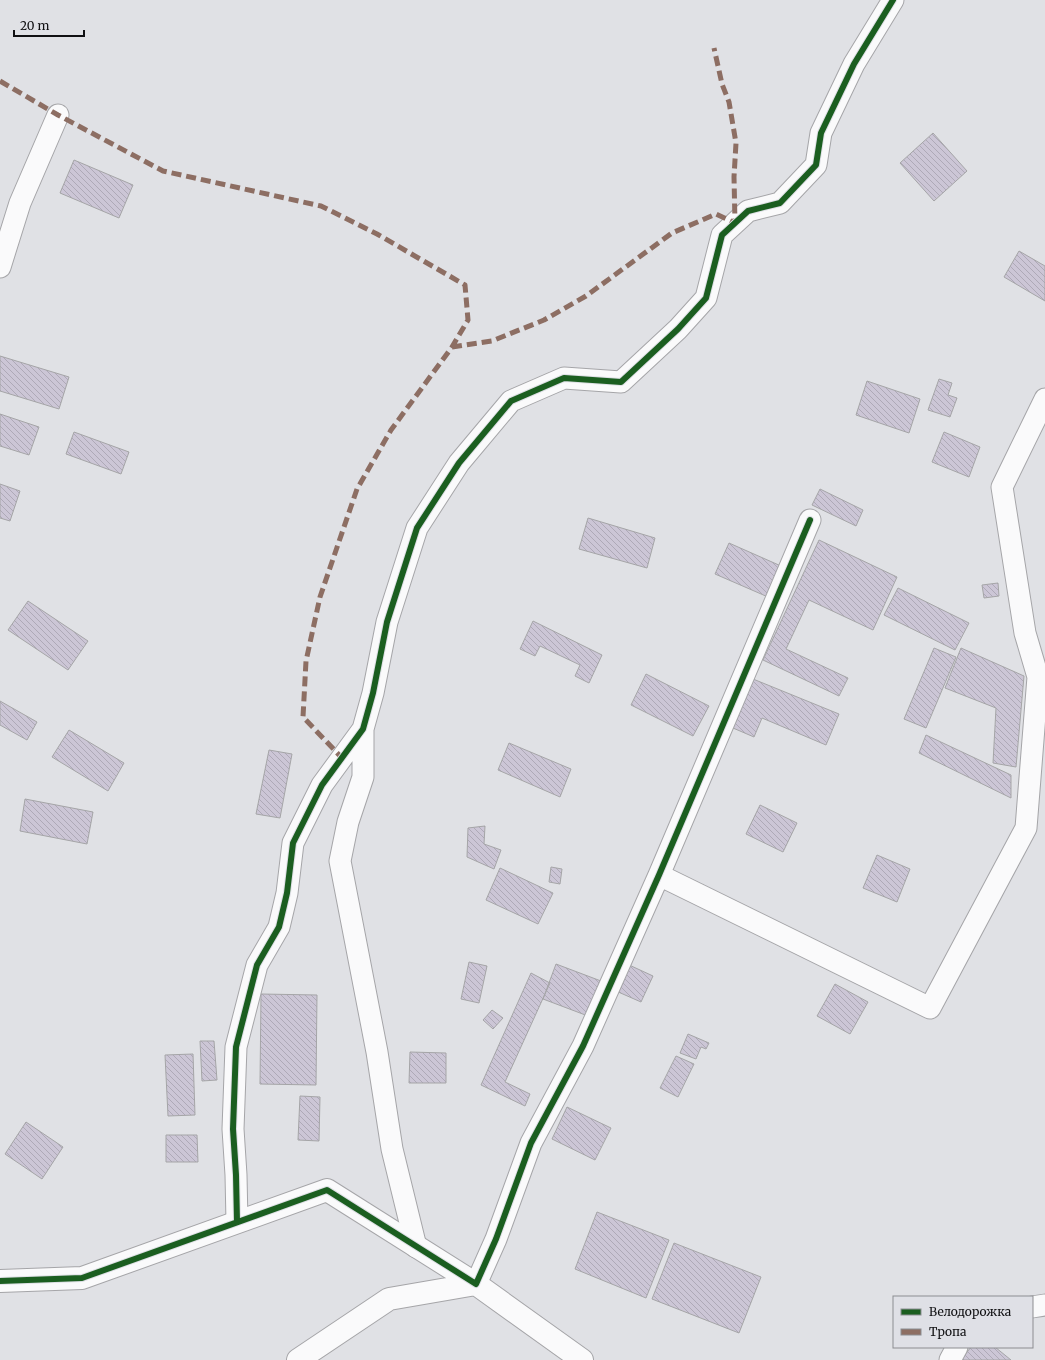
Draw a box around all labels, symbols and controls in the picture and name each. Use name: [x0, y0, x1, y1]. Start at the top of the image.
scale bar: [14, 12, 84, 38]
text: 20 m: [20, 18, 49, 33]
legend: [893, 1296, 1033, 1348]
text: Велодорожка: [929, 1304, 1012, 1319]
text: Тропа: [929, 1324, 967, 1339]

